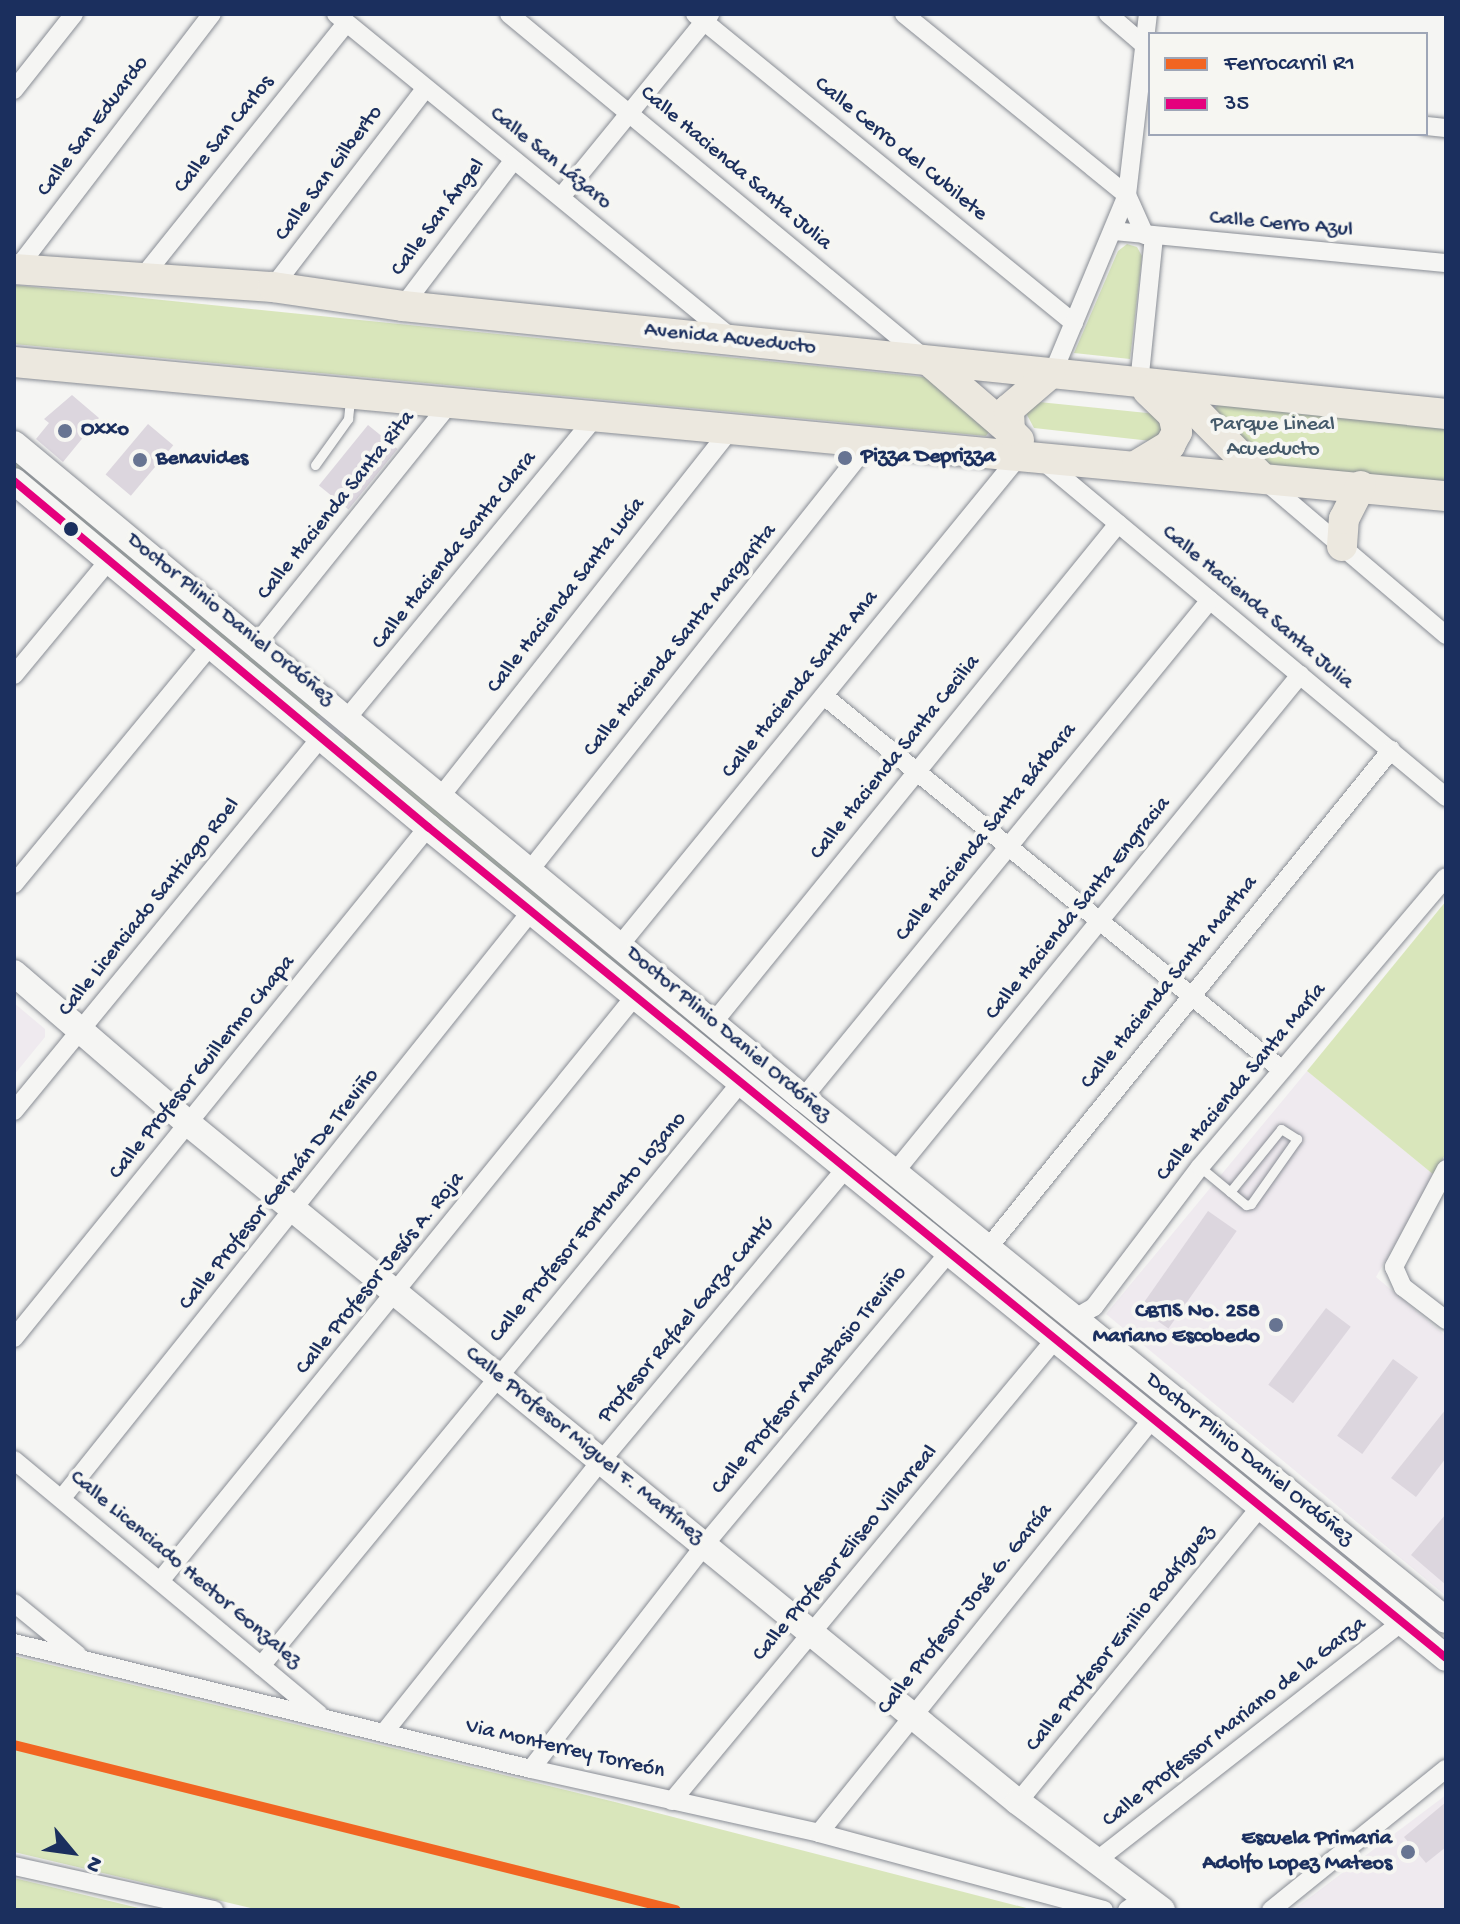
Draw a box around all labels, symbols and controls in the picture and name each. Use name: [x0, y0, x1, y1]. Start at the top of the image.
legend: [1148, 32, 1428, 136]
text: Ferrocarril R1: [1224, 50, 1355, 79]
street label: Calle San Eduardo: [32, 51, 156, 203]
street label: Calle San Carlos: [169, 70, 281, 200]
street label: Calle Cerro del Cubilete: [808, 72, 992, 228]
street label: Calle Hacienda Santa Julia: [634, 81, 836, 257]
text: 35: [1224, 90, 1249, 119]
street label: Calle San Gilberto: [270, 101, 390, 247]
street label: Calle San Lázaro: [483, 102, 617, 216]
street label: Calle San Ángel: [386, 154, 492, 282]
street label: Calle Cerro Azul: [1208, 206, 1354, 244]
street label: Avenida Acueducto: [643, 318, 817, 362]
street label: Calle Hacienda Santa Rita: [252, 406, 422, 606]
park label: Parque Lineal Acueducto: [1211, 412, 1335, 464]
place label: Oxxo: [81, 418, 129, 444]
marker: Oxxo: [56, 422, 74, 440]
place label: Pizza Deprizza: [861, 445, 995, 471]
street label: Calle Hacienda Santa Clara: [367, 446, 543, 656]
place label: Benavides: [156, 447, 248, 473]
marker: Pizza Deprizza: [836, 449, 854, 467]
marker: Benavides: [131, 451, 149, 469]
street label: Calle Hacienda Santa Lucía: [482, 493, 652, 699]
street label: Calle Hacienda Santa Margarita: [579, 519, 783, 763]
street label: Calle Hacienda Santa Julia: [1156, 520, 1358, 696]
unlabelled marker: [63, 521, 79, 537]
street label: Doctor Plinio Daniel Ordóñez: [121, 528, 339, 712]
street label: Calle Hacienda Santa Ana: [717, 586, 885, 784]
street label: Calle Hacienda Santa Cecilia: [805, 650, 987, 866]
street label: Calle Hacienda Santa Bárbara: [891, 718, 1083, 948]
street label: Calle Hacienda Santa Engracia: [981, 792, 1177, 1026]
street label: Calle Licenciado Santiago Roel: [54, 793, 246, 1023]
street label: Calle Hacienda Santa Martha: [1076, 871, 1264, 1095]
street label: Doctor Plinio Daniel Ordóñez: [620, 941, 836, 1129]
street label: Calle Profesor Guillermo Chapa: [104, 950, 302, 1186]
street label: Calle Hacienda Santa María: [1151, 978, 1333, 1188]
street label: Calle Profesor Germán De Treviño: [174, 1064, 386, 1316]
street label: Calle Profesor Fortunato Lozano: [485, 1107, 693, 1349]
street label: Calle Profesor Jesús A. Roja: [291, 1167, 471, 1381]
street label: Profesor Rafael Garza Cantú: [593, 1213, 781, 1429]
street label: Calle Profesor Anastasio Treviño: [706, 1261, 914, 1501]
place label: CBTIS No. 258 Mariano Escobedo: [1093, 1299, 1260, 1350]
marker: CBTIS No. 258 Mariano Escobedo: [1267, 1316, 1285, 1334]
street label: Calle Profesor Miguel F. Martínez: [459, 1341, 709, 1551]
street label: Doctor Plinio Daniel Ordóñez: [1140, 1368, 1358, 1552]
street label: Calle Profesor Eliseo Villarreal: [748, 1440, 944, 1668]
street label: Calle Licenciado Hector Gonzalez: [64, 1465, 306, 1675]
street label: Calle Profesor José G. García: [873, 1499, 1059, 1721]
street label: Calle Profesor Emilio Rodríguez: [1021, 1520, 1221, 1758]
street label: Calle Professor Mariano de la Garza: [1098, 1612, 1372, 1834]
street label: Via Monterrey Torreón: [463, 1714, 667, 1786]
north arrow: [32, 1812, 112, 1892]
place label: Escuela Primaria Adolfo Lopez Mateos: [1203, 1826, 1392, 1878]
marker: Escuela Primaria Adolfo Lopez Mateos: [1399, 1843, 1417, 1861]
text: N: [78, 1851, 108, 1876]

